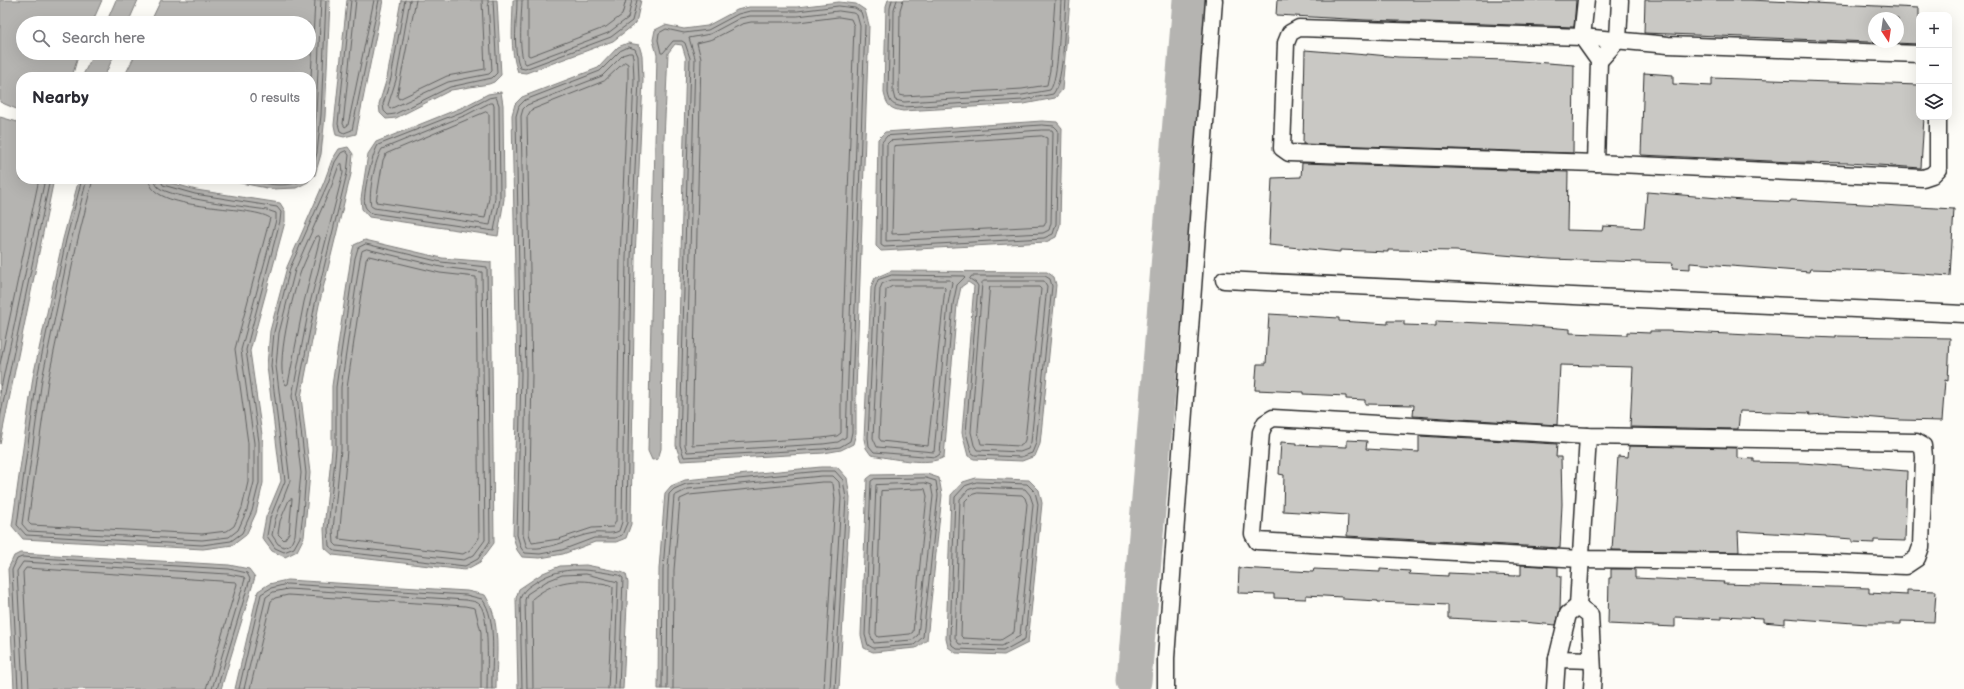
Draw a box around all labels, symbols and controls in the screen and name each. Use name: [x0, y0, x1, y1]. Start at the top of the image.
north arrow: [1868, 12, 1904, 48]
map controls: [1916, 12, 1952, 120]
button: +: [1916, 12, 1952, 48]
search box: [16, 16, 316, 60]
icon: search: [30, 27, 52, 49]
text: Search here: [62, 29, 145, 48]
button: −: [1916, 48, 1952, 84]
button: layers: [1916, 84, 1952, 120]
text: Nearby: [32, 88, 89, 108]
text: 0 results: [250, 90, 300, 106]

